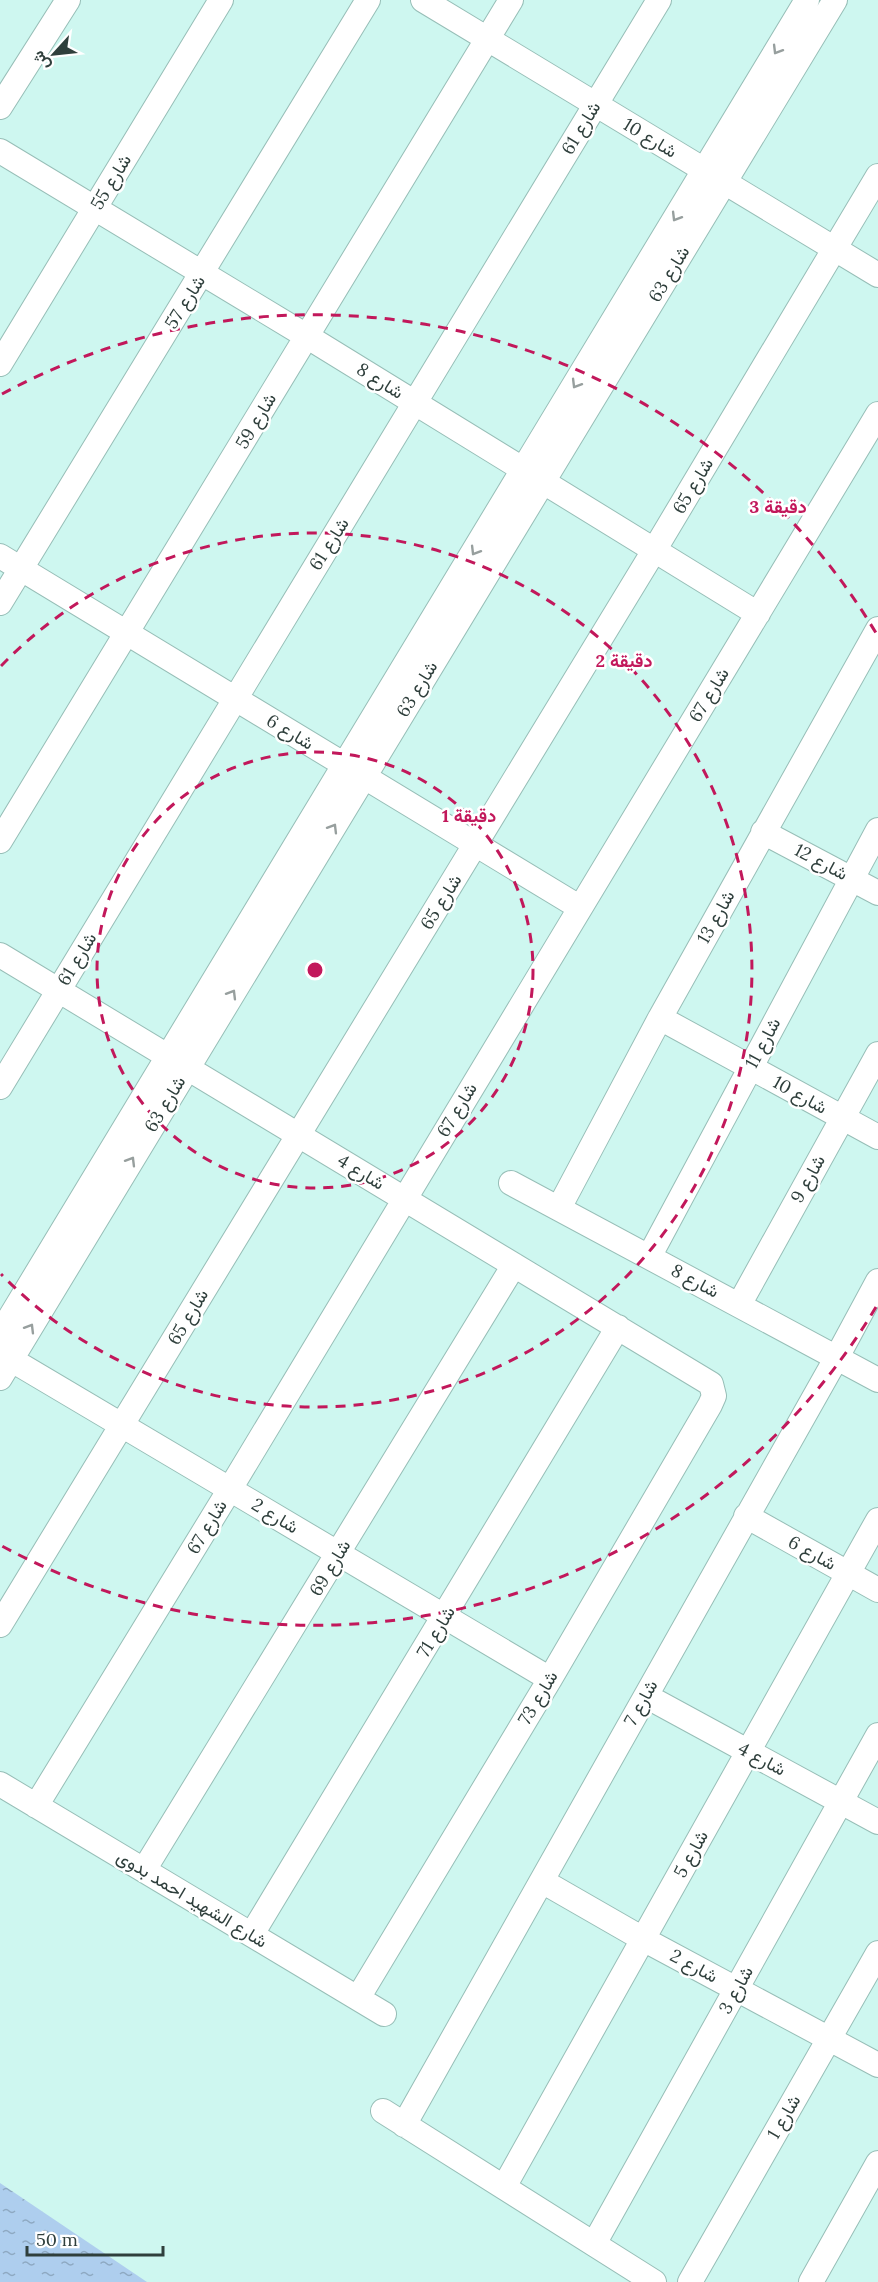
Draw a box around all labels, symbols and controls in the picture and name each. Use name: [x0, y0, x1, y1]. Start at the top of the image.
north arrow: [24, 24, 84, 84]
one-way arrow: [772, 44, 784, 54]
text: ش: [27, 48, 54, 74]
street label: شارع 61: [556, 97, 606, 159]
street label: شارع 10: [619, 113, 681, 163]
street label: شارع 55: [85, 150, 137, 214]
one-way arrow: [672, 211, 684, 221]
street label: شارع 63: [643, 242, 695, 306]
street label: شارع 57: [159, 271, 211, 333]
street label: شارع 8: [352, 357, 408, 405]
one-way arrow: [571, 378, 583, 388]
street label: شارع 59: [230, 389, 282, 453]
street label: شارع 65: [667, 454, 719, 518]
text: 3 دقيقة: [749, 495, 807, 518]
street label: شارع 61: [303, 513, 355, 575]
one-way arrow: [470, 545, 482, 555]
text: 2 دقيقة: [596, 649, 652, 672]
street label: شارع 63: [391, 657, 443, 721]
street label: شارع 67: [683, 663, 735, 727]
street label: شارع 6: [262, 708, 318, 756]
text: 1 دقيقة: [442, 804, 496, 827]
one-way arrow: [325, 824, 337, 834]
street label: شارع 12: [790, 838, 852, 886]
street label: شارع 65: [415, 870, 467, 934]
street label: شارع 13: [692, 886, 740, 948]
street label: شارع 61: [52, 928, 102, 990]
centre of rings: [305, 960, 325, 980]
one-way arrow: [224, 990, 236, 1000]
street label: شارع 11: [740, 1014, 786, 1072]
street label: شارع 10: [769, 1070, 831, 1120]
street label: شارع 63: [139, 1072, 191, 1136]
street label: شارع 67: [431, 1078, 483, 1142]
street label: شارع 4: [333, 1149, 389, 1195]
street label: شارع 9: [785, 1151, 831, 1207]
one-way arrow: [123, 1157, 135, 1167]
street label: شارع 8: [667, 1258, 723, 1304]
street label: شارع 65: [162, 1285, 214, 1349]
one-way arrow: [23, 1324, 35, 1334]
street label: شارع 2: [247, 1493, 303, 1539]
street label: شارع 67: [181, 1495, 233, 1559]
street label: شارع 6: [784, 1530, 840, 1576]
street label: شارع 69: [304, 1535, 356, 1601]
street label: شارع 71: [411, 1602, 461, 1662]
street label: شارع 73: [512, 1666, 564, 1730]
street label: شارع 7: [619, 1676, 663, 1730]
street label: شارع 4: [734, 1737, 790, 1781]
street label: شارع 5: [668, 1826, 714, 1882]
street label: شارع الشهيد احمد بدوى: [112, 1844, 272, 1954]
street label: شارع 2: [666, 1944, 722, 1988]
street label: شارع 3: [713, 1962, 759, 2018]
street label: شارع 1: [762, 2090, 806, 2144]
scale bar: [27, 2219, 164, 2257]
text: 50 m: [36, 2228, 78, 2251]

